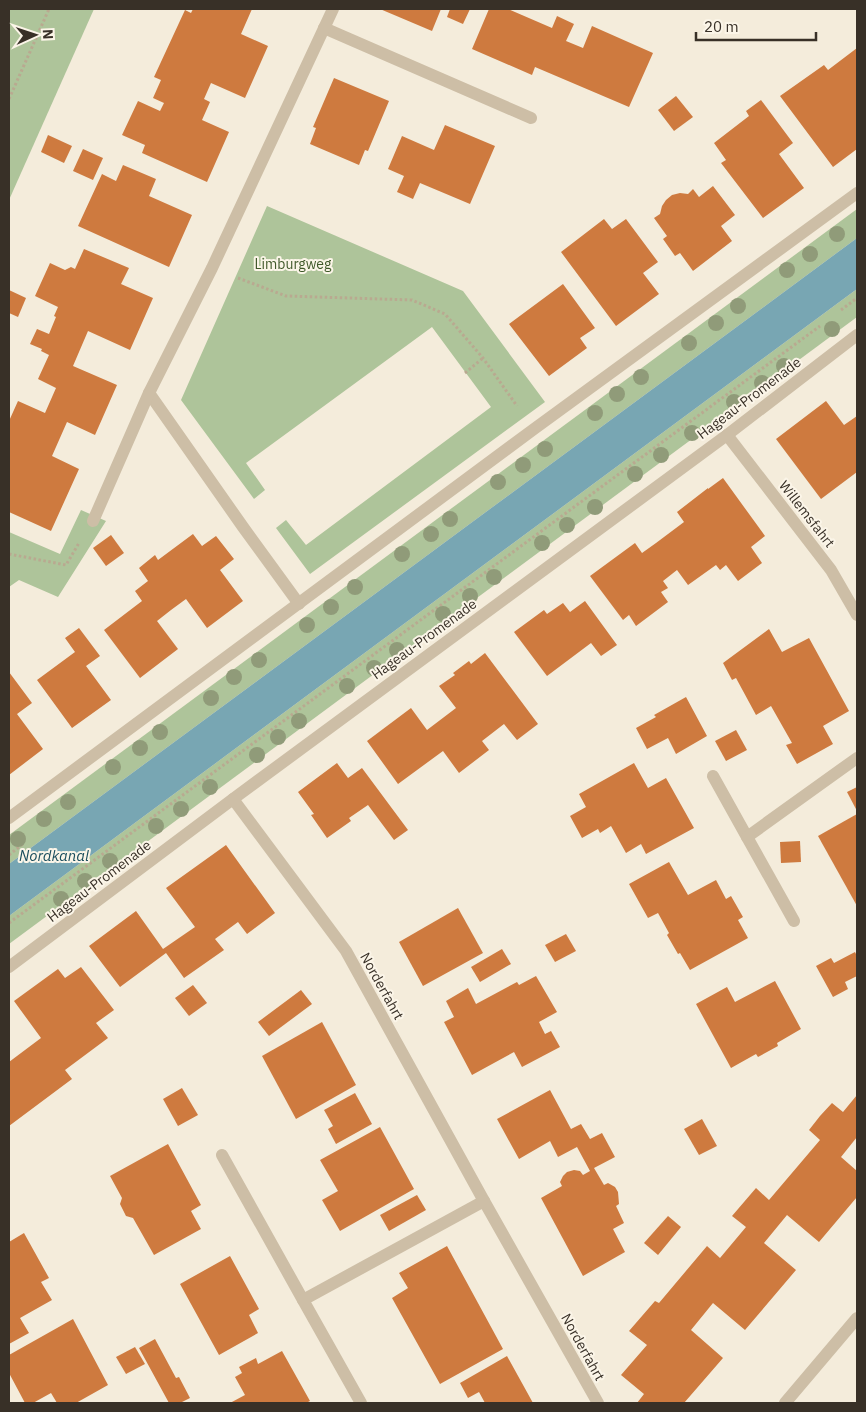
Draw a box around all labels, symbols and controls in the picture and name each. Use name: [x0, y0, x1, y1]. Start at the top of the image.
north arrow: [10, 10, 60, 60]
scale bar: [696, 10, 816, 42]
text: 20 m: [704, 17, 739, 36]
text: N: [39, 29, 57, 40]
park label: Limburgweg: [255, 255, 332, 273]
street label: Hageau-Promenade: [693, 353, 805, 443]
street label: Willemsfahrt: [775, 477, 839, 551]
street label: Hageau-Promenade: [368, 595, 480, 683]
street label: Hageau-Promenade: [43, 836, 155, 926]
water label: Nordkanal: [19, 846, 89, 865]
street label: Norderfahrt: [356, 949, 408, 1023]
street label: Norderfahrt: [557, 1310, 609, 1384]

